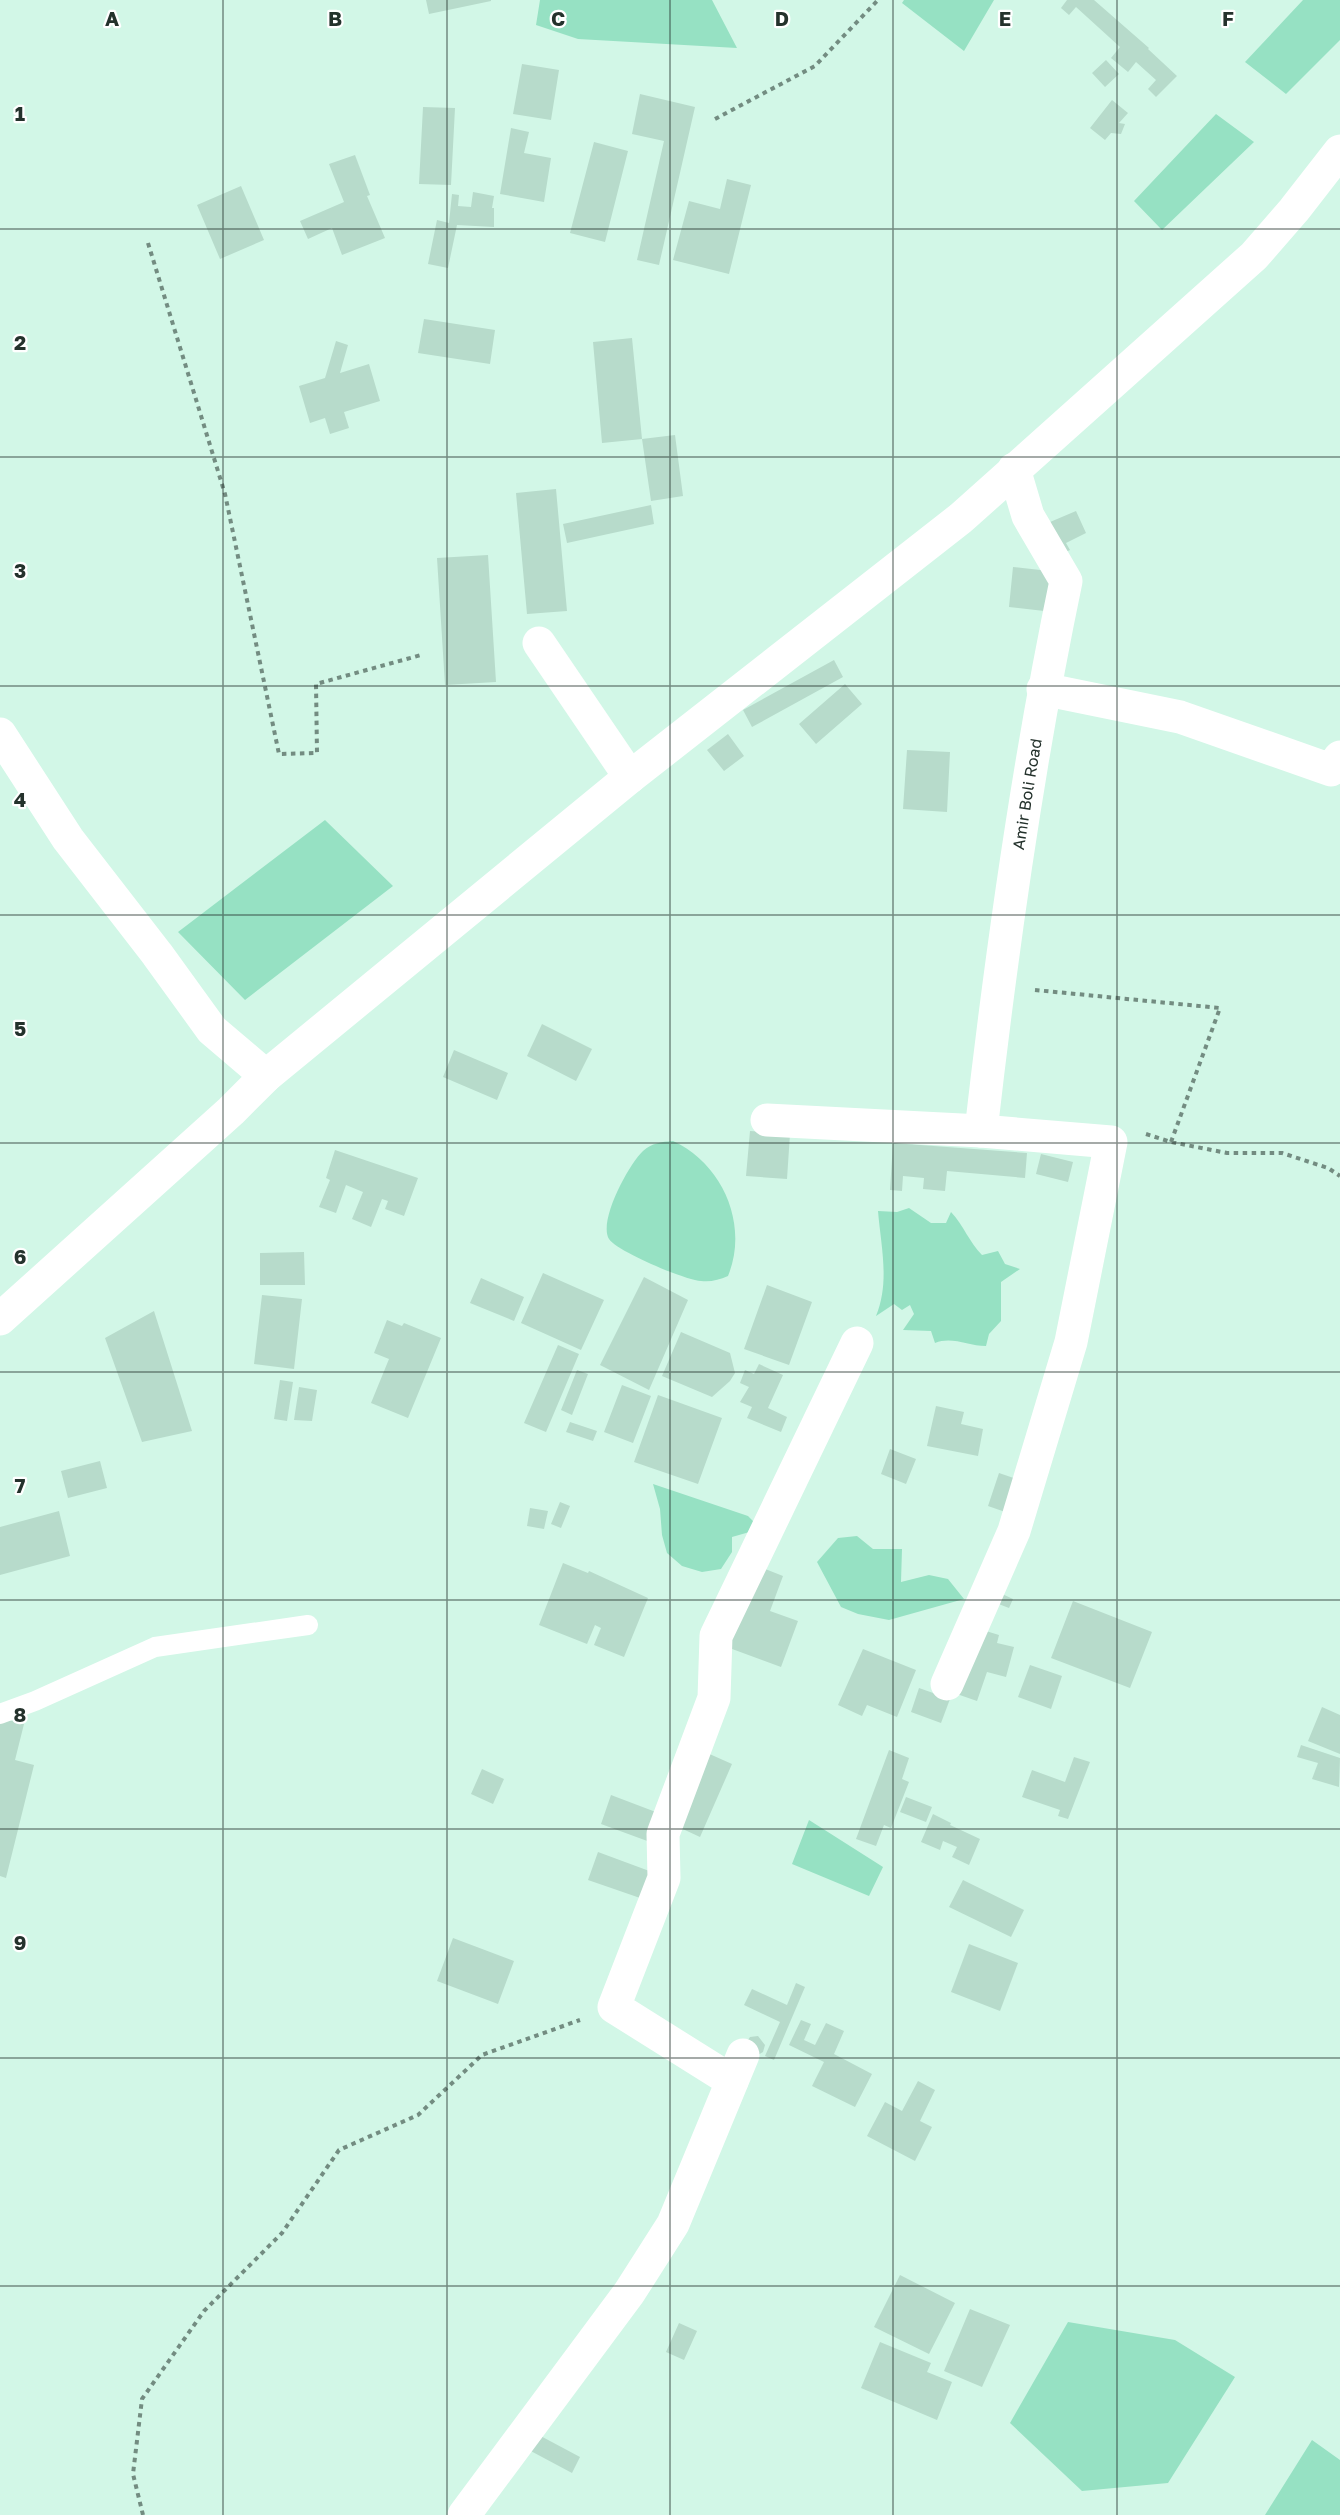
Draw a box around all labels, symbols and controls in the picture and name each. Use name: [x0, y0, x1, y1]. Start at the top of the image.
text: A: [105, 6, 119, 30]
text: B: [328, 6, 342, 30]
text: C: [551, 6, 565, 30]
text: D: [775, 6, 789, 30]
text: E: [999, 6, 1011, 30]
text: F: [1222, 6, 1234, 30]
text: 1: [15, 101, 25, 125]
text: 2: [14, 330, 26, 354]
text: 3: [14, 558, 26, 582]
street label: Amir Boli Road: [1008, 737, 1046, 851]
text: 4: [14, 787, 26, 811]
text: 5: [14, 1016, 26, 1040]
text: 6: [14, 1244, 26, 1268]
text: 7: [15, 1473, 26, 1497]
text: 8: [14, 1702, 26, 1726]
text: 9: [14, 1930, 26, 1954]

